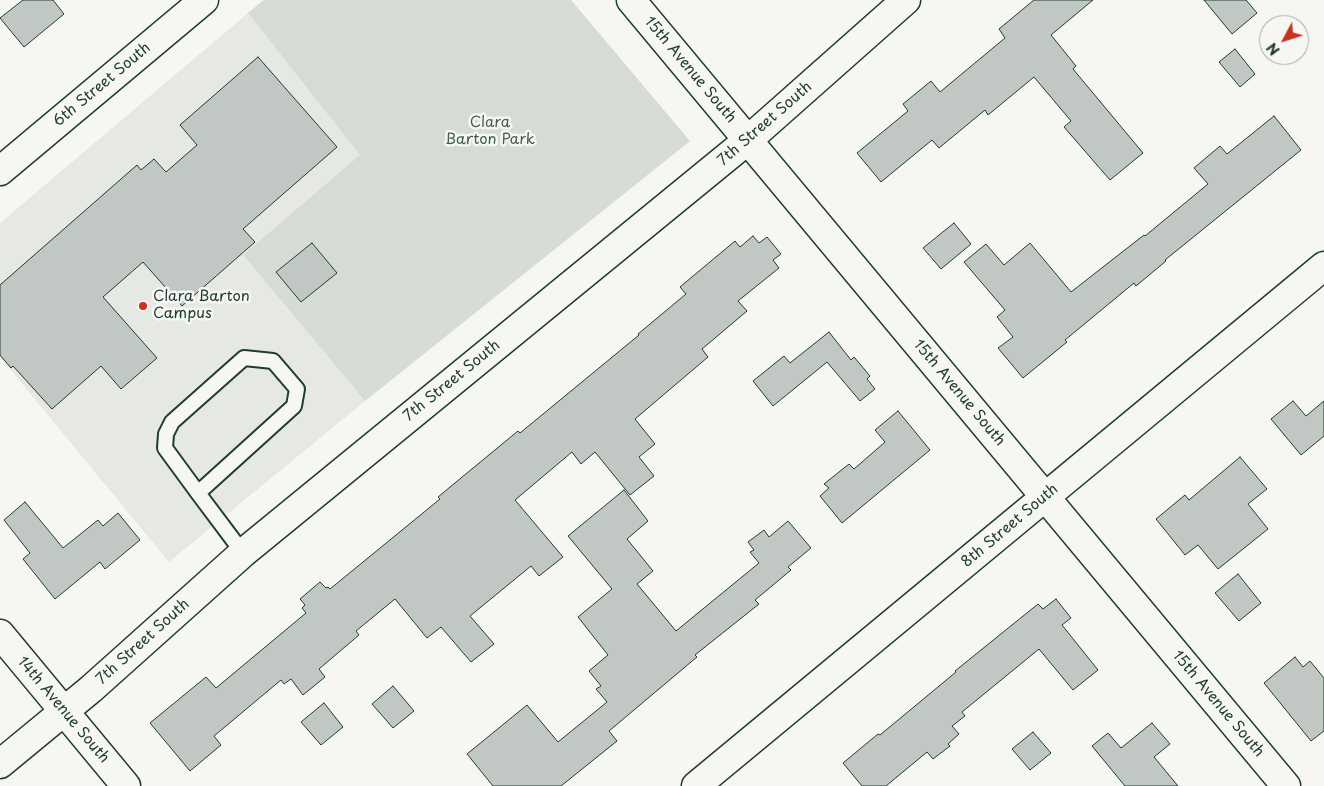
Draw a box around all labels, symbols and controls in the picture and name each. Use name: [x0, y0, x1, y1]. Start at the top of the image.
street label: 15th Avenue South: [640, 13, 740, 127]
north arrow: [1259, 15, 1309, 65]
text: N: [1261, 38, 1285, 60]
street label: 6th Street South: [50, 39, 154, 131]
street label: 7th Street South: [714, 78, 816, 170]
park label: Clara Barton Park: [445, 114, 535, 149]
place label: Clara Barton Campus: [153, 288, 250, 323]
marker: Clara Barton Campus: [137, 300, 149, 312]
street label: 15th Avenue South: [909, 336, 1009, 450]
street label: 7th Street South: [400, 337, 504, 425]
street label: 8th Street South: [958, 480, 1062, 572]
street label: 7th Street South: [93, 595, 193, 689]
street label: 15th Avenue South: [1168, 647, 1268, 761]
street label: 14th Avenue South: [13, 653, 113, 767]

